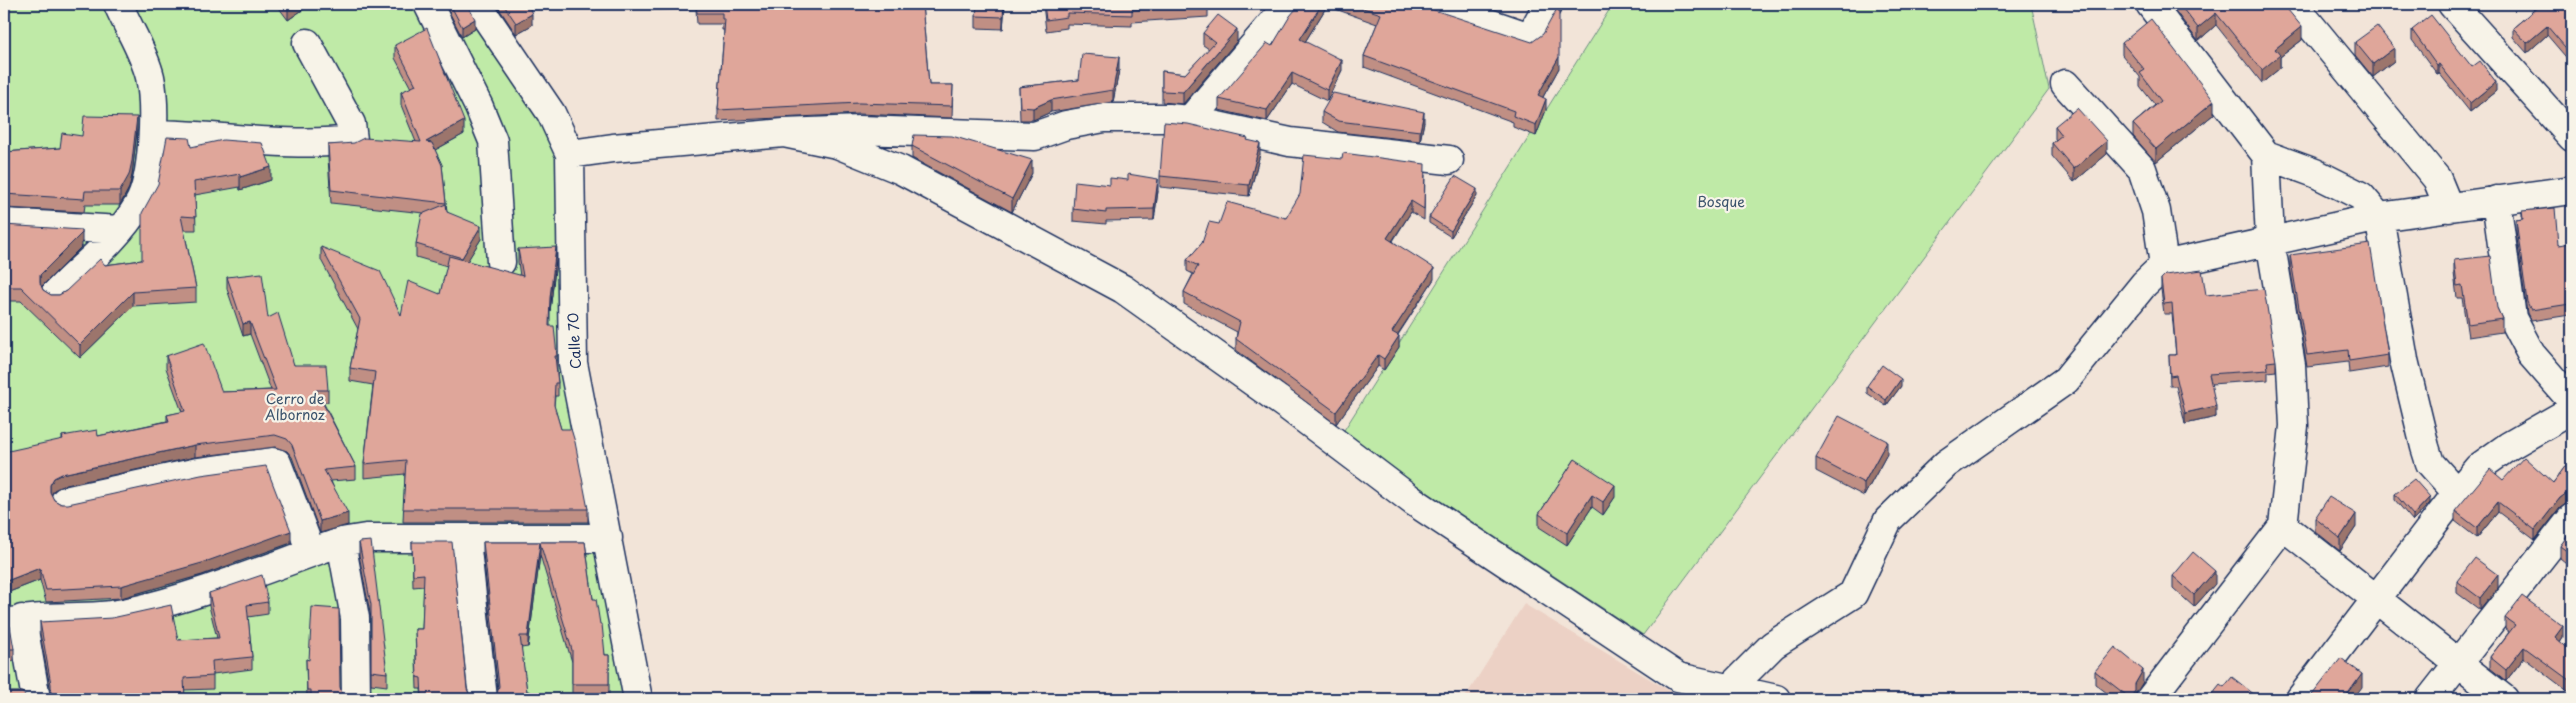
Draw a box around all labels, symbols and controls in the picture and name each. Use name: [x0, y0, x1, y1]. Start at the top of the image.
park label: Bosque: [1697, 191, 1745, 212]
street label: Calle 70: [562, 312, 586, 370]
park label: Cerro de Albornoz: [265, 388, 325, 425]

